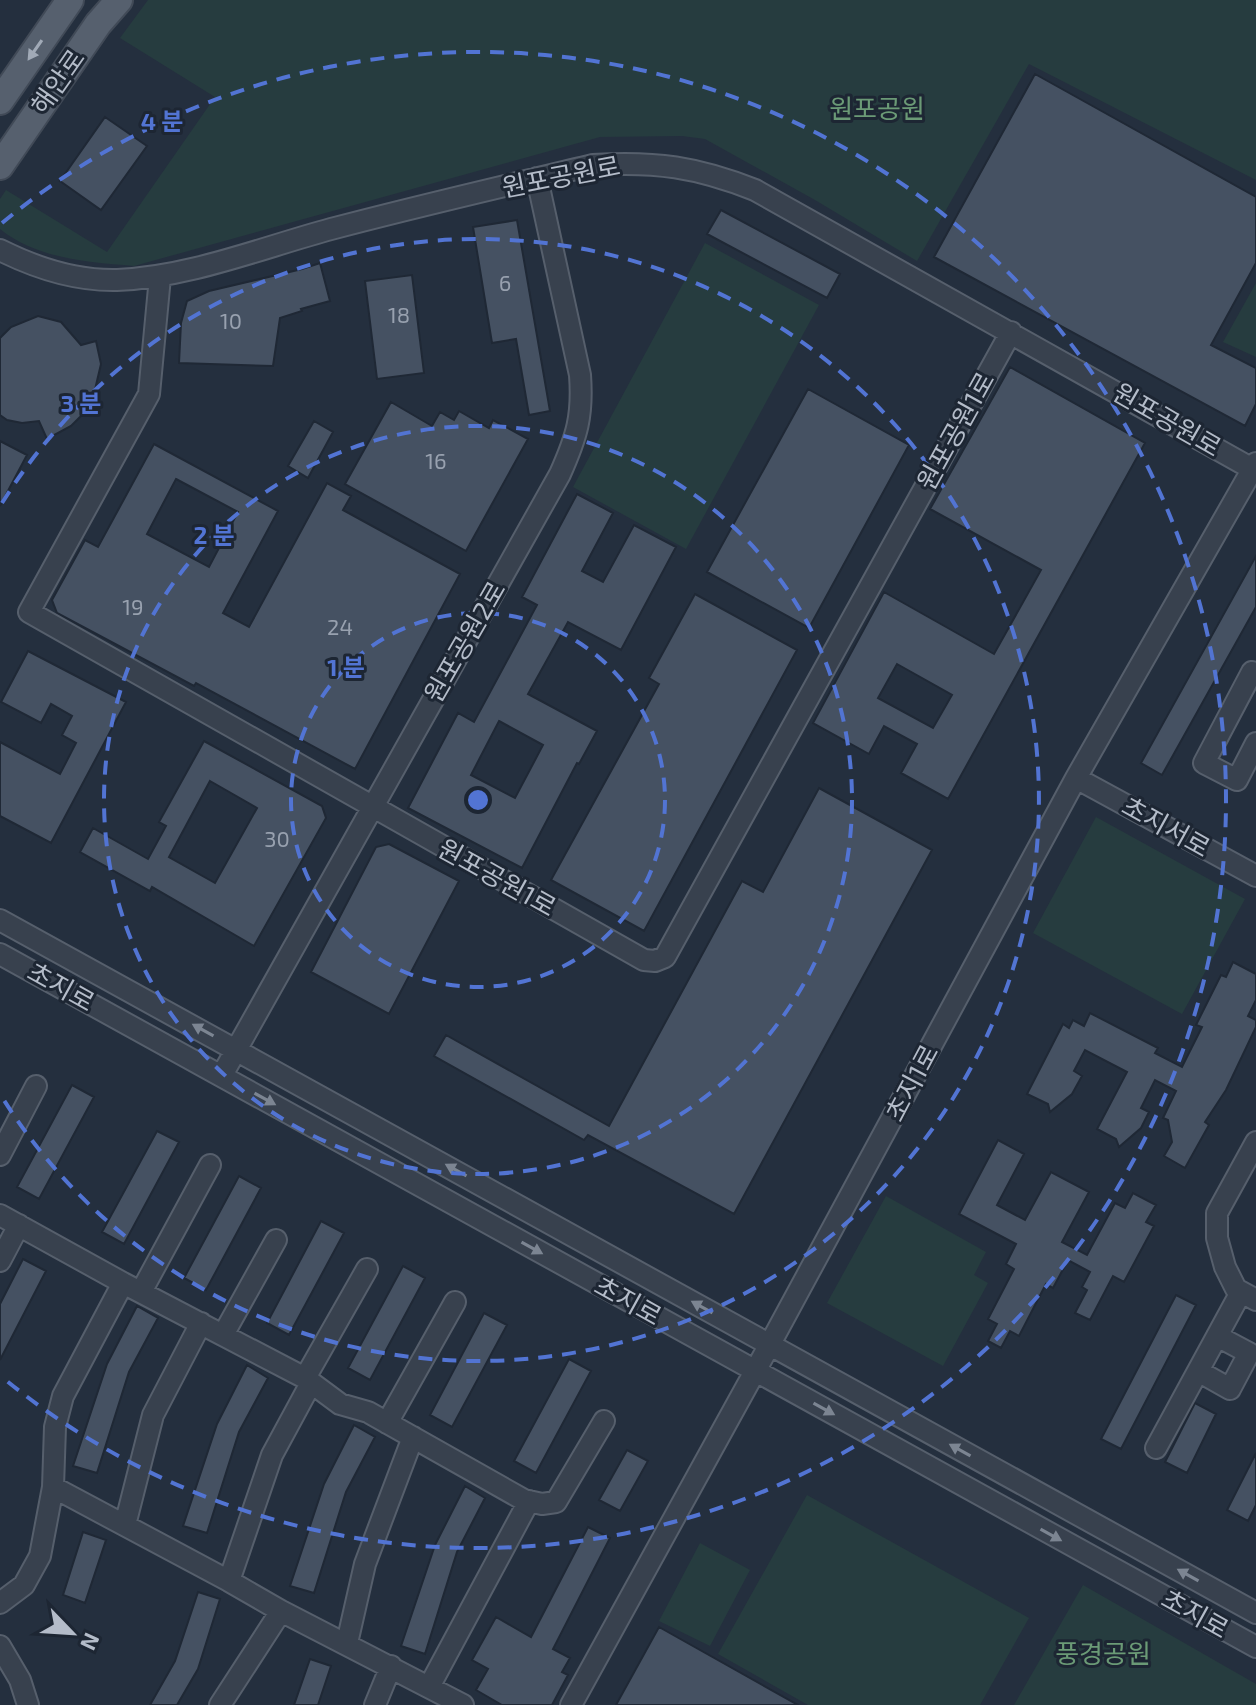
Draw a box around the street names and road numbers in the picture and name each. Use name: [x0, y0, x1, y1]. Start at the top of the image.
street label: 해안로: [23, 43, 90, 119]
street label: 원포공원로: [499, 149, 622, 202]
street label: 원포공원1로: [910, 366, 1000, 495]
street label: 원포공원로: [1108, 375, 1227, 462]
street label: 원포공원2로: [417, 575, 511, 707]
street label: 초지서로: [1117, 789, 1216, 862]
street label: 원포공원1로: [433, 832, 562, 922]
street label: 초지로: [23, 955, 101, 1017]
street label: 초지1로: [878, 1039, 944, 1126]
street label: 초지로: [590, 1269, 668, 1331]
street label: 초지로: [1157, 1582, 1235, 1644]

